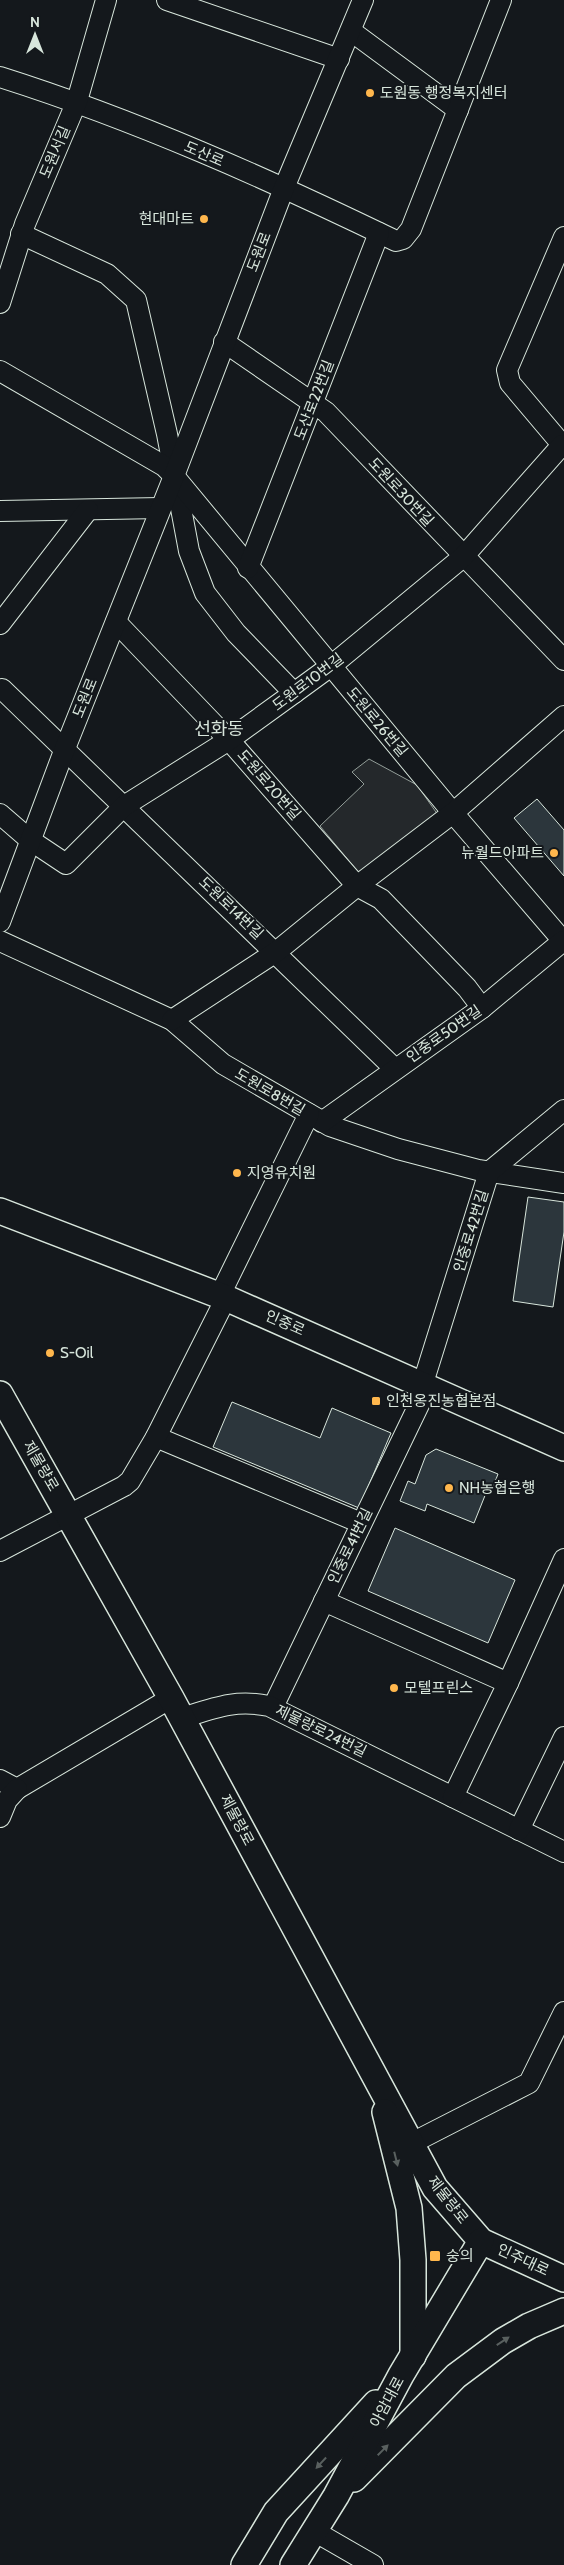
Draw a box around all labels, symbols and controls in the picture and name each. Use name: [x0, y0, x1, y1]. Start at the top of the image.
north arrow: [10, 10, 60, 60]
text: N: [30, 13, 40, 31]
place label: 도원동 행정복지센터: [380, 84, 508, 102]
marker: 도원동 행정복지센터: [364, 87, 376, 99]
street label: 도원서길: [36, 123, 74, 181]
street label: 도산로: [181, 138, 227, 170]
place label: 현대마트: [139, 210, 194, 228]
marker: 현대마트: [198, 213, 210, 225]
street label: 도원로: [243, 229, 275, 275]
street label: 도산로22번길: [290, 357, 338, 443]
street label: 도원로30번길: [365, 454, 437, 530]
street label: 도원로10번길: [269, 649, 347, 715]
street label: 도원로: [69, 675, 101, 721]
street label: 도원로26번길: [343, 684, 411, 760]
district label: 선화동: [194, 718, 244, 740]
street label: 도원로20번길: [234, 746, 304, 824]
place label: 뉴월드아파트: [461, 844, 544, 862]
marker: 뉴월드아파트: [548, 847, 560, 859]
street label: 도원로14번길: [195, 873, 267, 943]
street label: 인중로50번길: [403, 1002, 485, 1066]
street label: 도원로8번길: [232, 1065, 308, 1119]
place label: 지영유치원: [247, 1164, 316, 1182]
marker: 지영유치원: [231, 1167, 243, 1179]
street label: 인중로42번길: [450, 1187, 492, 1275]
street label: 인중로: [262, 1306, 308, 1340]
place label: S-Oil: [60, 1344, 94, 1362]
marker: S-Oil: [44, 1347, 56, 1359]
place label: 인천옹진농협본점: [386, 1392, 496, 1410]
marker: 인천옹진농협본점: [370, 1395, 382, 1407]
street label: 제물량로: [19, 1438, 63, 1494]
place label: NH농협은행: [459, 1479, 535, 1497]
marker: NH농협은행: [443, 1482, 455, 1494]
street label: 인중로41번길: [324, 1505, 376, 1587]
place label: 모텔프린스: [404, 1679, 473, 1697]
marker: 모텔프린스: [388, 1682, 400, 1694]
street label: 제물량로24번길: [272, 1701, 370, 1761]
street label: 제물량로: [216, 1791, 258, 1849]
one-way arrow: [393, 2152, 401, 2167]
street label: 제물량로: [424, 2173, 472, 2227]
street label: 인주대로: [494, 2240, 552, 2280]
place label: 숭의: [446, 2247, 474, 2265]
marker: 숭의: [428, 2249, 442, 2263]
one-way arrow: [497, 2337, 510, 2346]
street label: 아암대로: [366, 2373, 408, 2431]
one-way arrow: [377, 2444, 389, 2456]
one-way arrow: [315, 2456, 327, 2468]

